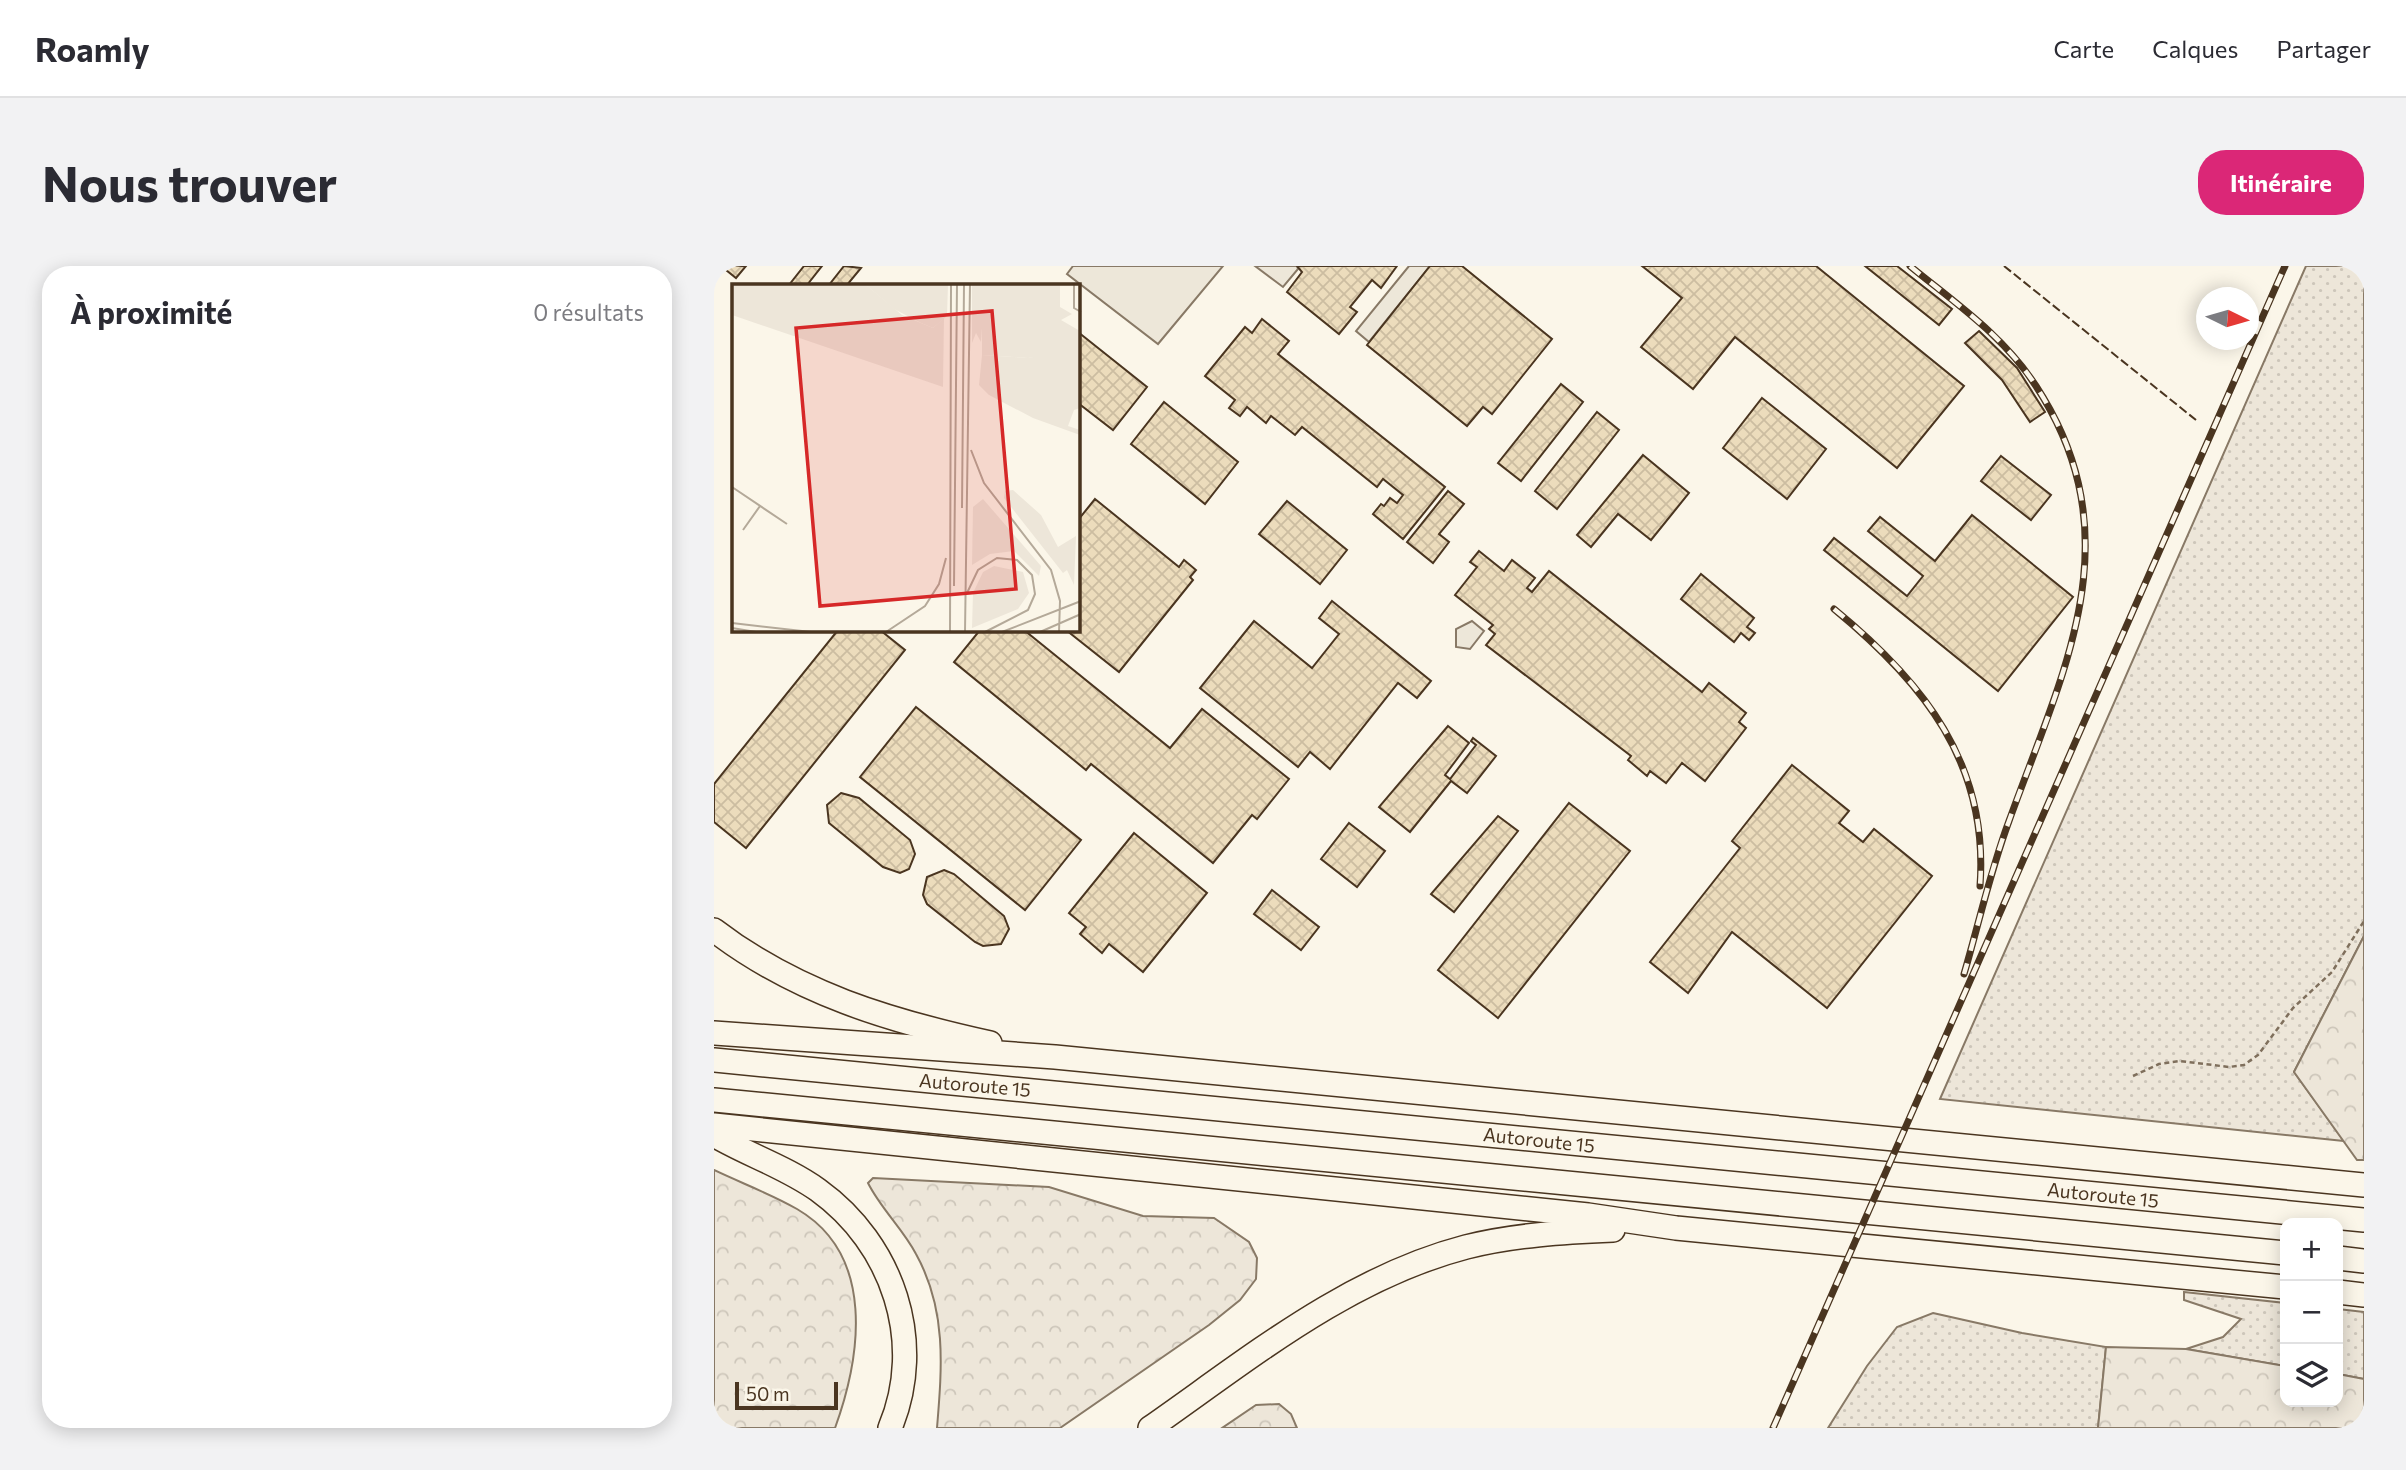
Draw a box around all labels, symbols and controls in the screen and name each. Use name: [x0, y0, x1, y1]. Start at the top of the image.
text: Roamly: [35, 28, 150, 69]
text: Carte: [2053, 34, 2114, 63]
text: Calques: [2152, 34, 2238, 63]
text: Partager: [2276, 34, 2371, 63]
button: Itinéraire: [2198, 150, 2364, 215]
text: Nous trouver: [42, 152, 337, 212]
inset map: [732, 284, 1080, 632]
north arrow: [2196, 287, 2259, 350]
text: À proximité: [70, 293, 232, 330]
text: 0 résultats: [533, 298, 644, 326]
street label: Autoroute 15: [918, 1068, 1032, 1101]
street label: Autoroute 15: [1482, 1122, 1596, 1157]
street label: Autoroute 15: [2046, 1177, 2160, 1212]
map controls: [2280, 1218, 2343, 1407]
button: +: [2280, 1218, 2343, 1281]
button: −: [2280, 1281, 2343, 1344]
button: layers: [2280, 1344, 2343, 1407]
scale bar: [735, 1379, 838, 1411]
text: 50 m: [746, 1382, 790, 1405]

